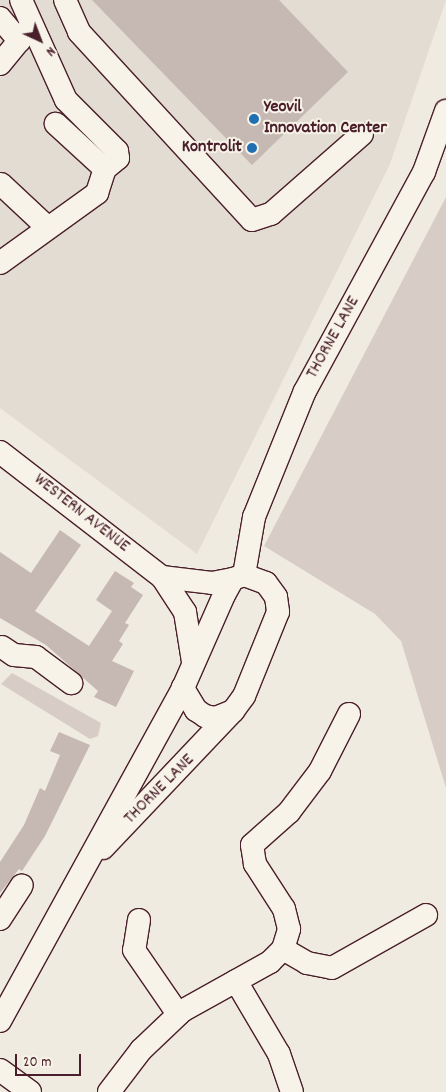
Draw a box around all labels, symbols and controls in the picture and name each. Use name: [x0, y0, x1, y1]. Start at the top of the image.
north arrow: [15, 15, 65, 65]
text: N: [41, 41, 60, 61]
place label: Yeovil Innovation Center: [264, 98, 387, 140]
marker: Yeovil Innovation Center: [248, 113, 260, 125]
place label: Kontrolit: [182, 137, 242, 159]
marker: Kontrolit: [246, 142, 258, 154]
street label: THORNE LANE: [303, 293, 365, 383]
street label: WESTERN AVENUE: [29, 470, 133, 558]
street label: THORNE LANE: [120, 750, 200, 830]
scale bar: [18, 1044, 84, 1076]
text: 20 m: [23, 1052, 51, 1074]

